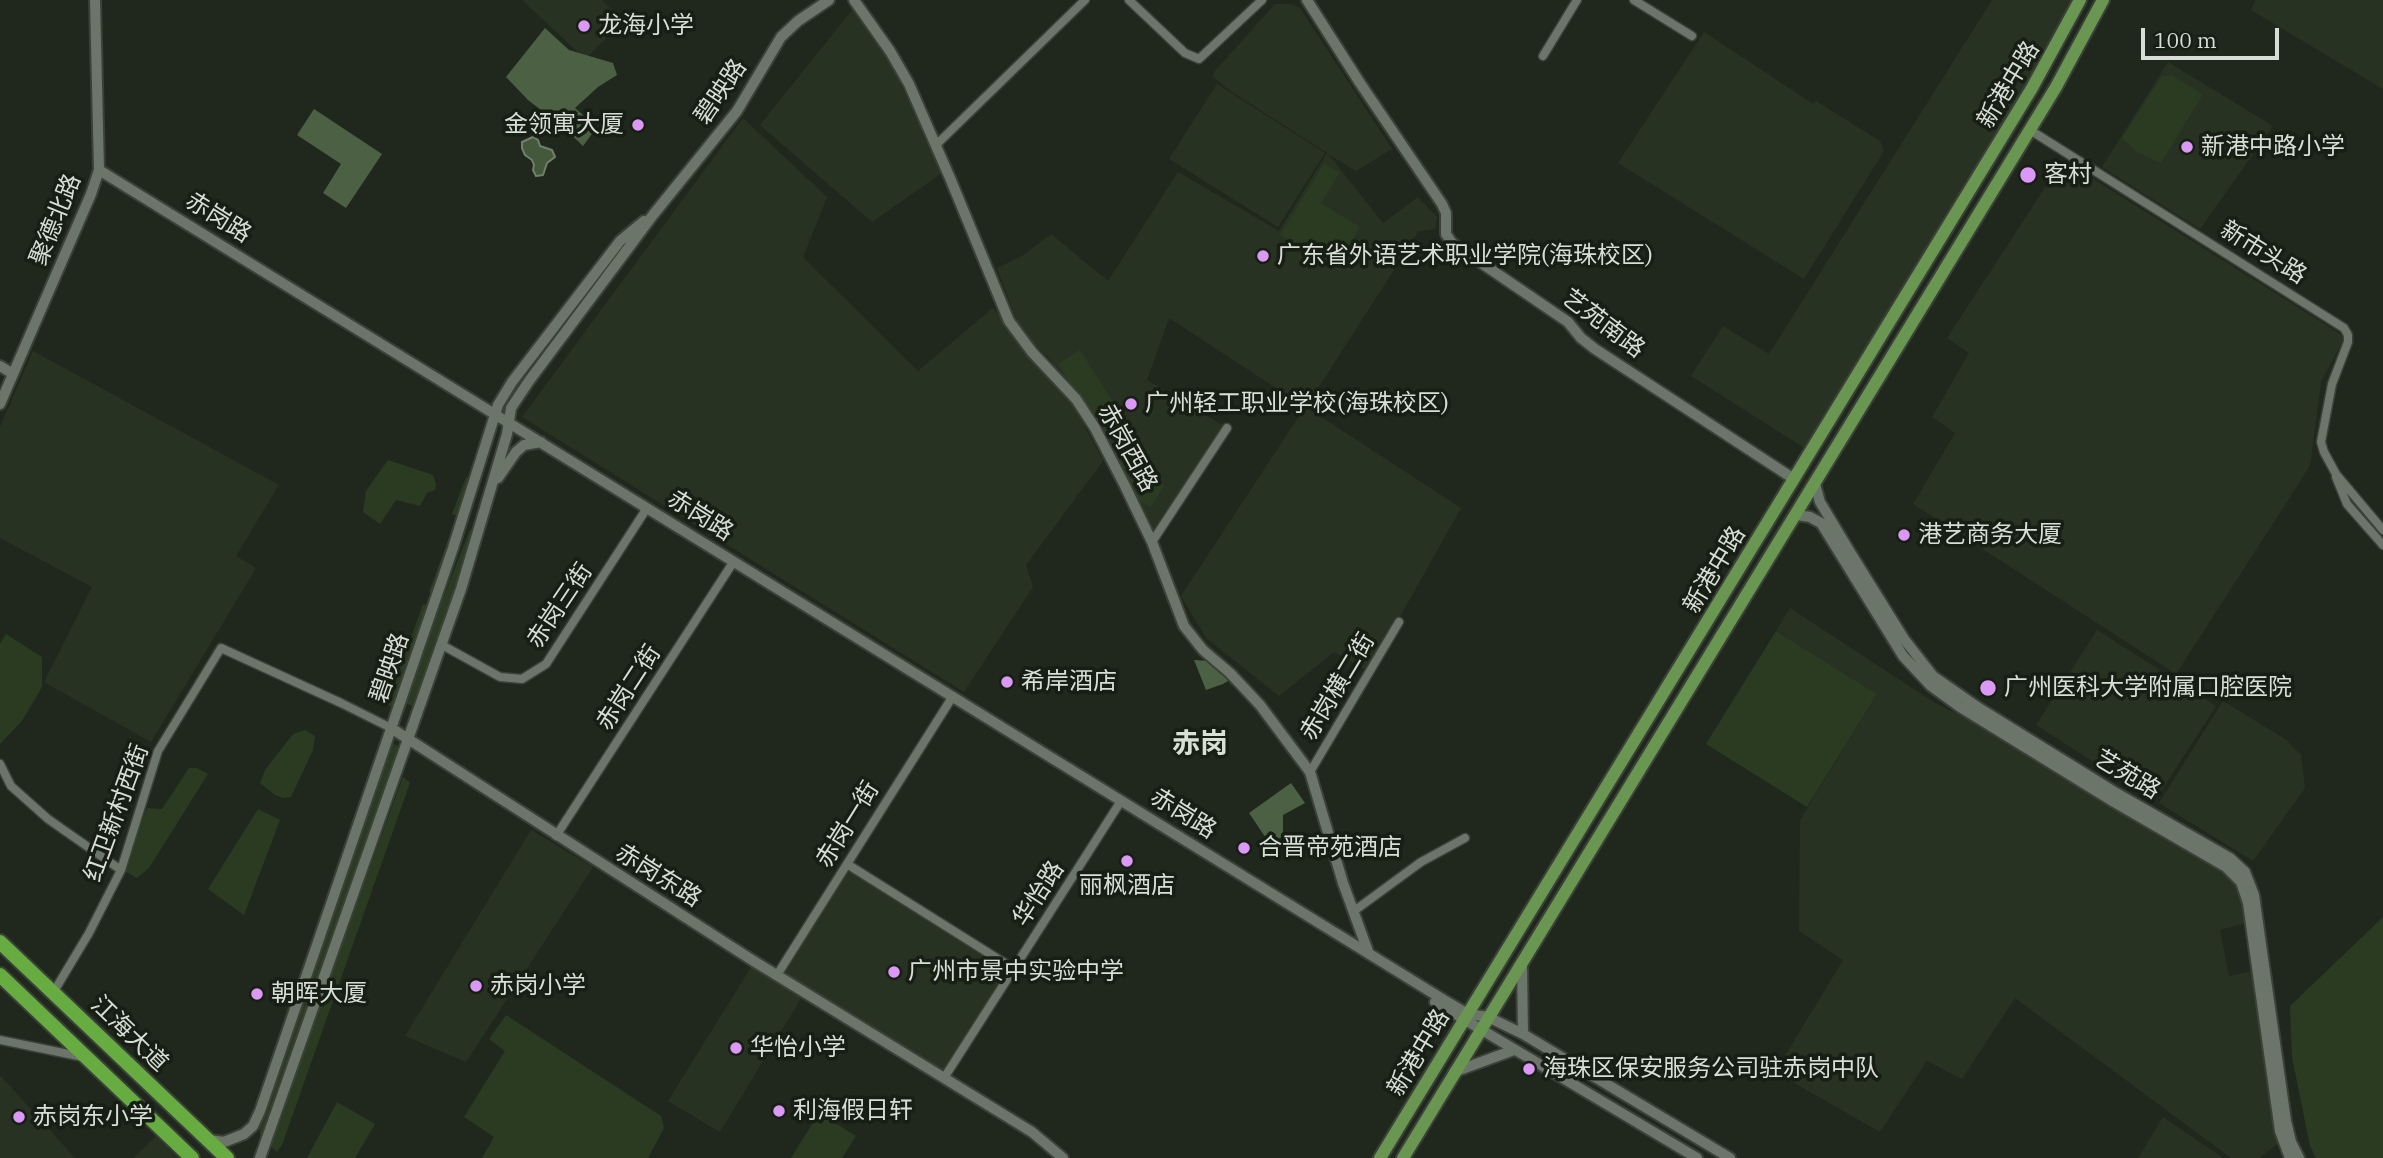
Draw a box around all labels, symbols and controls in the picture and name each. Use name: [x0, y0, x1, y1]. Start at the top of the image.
place label: 龙海小学: [598, 12, 694, 40]
scale bar: [2145, 14, 2283, 58]
marker: 龙海小学: [576, 18, 592, 34]
text: 100 m: [2154, 26, 2217, 54]
street label: 新港中路: [1972, 36, 2046, 134]
street label: 碧映路: [689, 54, 753, 130]
place label: 金领寓大厦: [504, 111, 624, 139]
marker: 金领寓大厦: [630, 117, 646, 133]
place label: 新港中路小学: [2201, 133, 2345, 161]
marker: 新港中路小学: [2179, 139, 2195, 155]
place label: 客村: [2044, 161, 2092, 189]
marker: 客村: [2018, 165, 2038, 185]
street label: 聚德北路: [25, 170, 87, 270]
street label: 赤岗路: [180, 187, 256, 249]
street label: 新市头路: [2215, 215, 2311, 291]
place label: 广东省外语艺术职业学院(海珠校区): [1277, 242, 1653, 270]
marker: 广东省外语艺术职业学院(海珠校区): [1255, 248, 1271, 264]
street label: 艺苑南路: [1556, 284, 1650, 364]
place label: 广州轻工职业学校(海珠校区): [1145, 390, 1449, 418]
marker: 广州轻工职业学校(海珠校区): [1123, 396, 1139, 412]
street label: 赤岗西路: [1091, 399, 1163, 497]
street label: 赤岗路: [662, 485, 738, 547]
street label: 新港中路: [1678, 521, 1752, 619]
place label: 港艺商务大厦: [1918, 521, 2062, 549]
marker: 港艺商务大厦: [1896, 527, 1912, 543]
street label: 赤岗三街: [521, 558, 599, 654]
street label: 赤岗横二街: [1295, 628, 1381, 746]
street label: 碧映路: [365, 629, 415, 707]
street label: 赤岗二街: [591, 640, 667, 736]
place label: 希岸酒店: [1021, 668, 1117, 696]
marker: 希岸酒店: [999, 674, 1015, 690]
place label: 广州医科大学附属口腔医院: [2004, 674, 2292, 702]
marker: 广州医科大学附属口腔医院: [1978, 678, 1998, 698]
district label: 赤岗: [1172, 728, 1228, 762]
street label: 红卫新村西街: [79, 740, 155, 886]
street label: 艺苑路: [2089, 744, 2165, 806]
street label: 赤岗一街: [810, 777, 886, 873]
street label: 赤岗路: [1145, 783, 1221, 845]
place label: 合晋帝苑酒店: [1258, 834, 1402, 862]
street label: 赤岗东路: [610, 838, 706, 914]
marker: 合晋帝苑酒店: [1236, 840, 1252, 856]
marker: 丽枫酒店: [1119, 853, 1135, 869]
street label: 华怡路: [1007, 856, 1071, 932]
place label: 丽枫酒店: [1079, 872, 1175, 900]
place label: 广州市景中实验中学: [908, 958, 1124, 986]
marker: 广州市景中实验中学: [886, 964, 902, 980]
place label: 赤岗小学: [490, 972, 586, 1000]
marker: 赤岗小学: [468, 978, 484, 994]
place label: 朝晖大厦: [271, 980, 367, 1008]
marker: 朝晖大厦: [249, 986, 265, 1002]
street label: 江海大道: [84, 990, 174, 1078]
street label: 新港中路: [1382, 1004, 1456, 1102]
place label: 华怡小学: [750, 1034, 846, 1062]
marker: 华怡小学: [728, 1040, 744, 1056]
place label: 海珠区保安服务公司驻赤岗中队: [1543, 1055, 1879, 1083]
marker: 海珠区保安服务公司驻赤岗中队: [1521, 1061, 1537, 1077]
place label: 利海假日轩: [793, 1097, 913, 1125]
place label: 赤岗东小学: [33, 1103, 153, 1131]
marker: 利海假日轩: [771, 1103, 787, 1119]
marker: 赤岗东小学: [11, 1109, 27, 1125]

